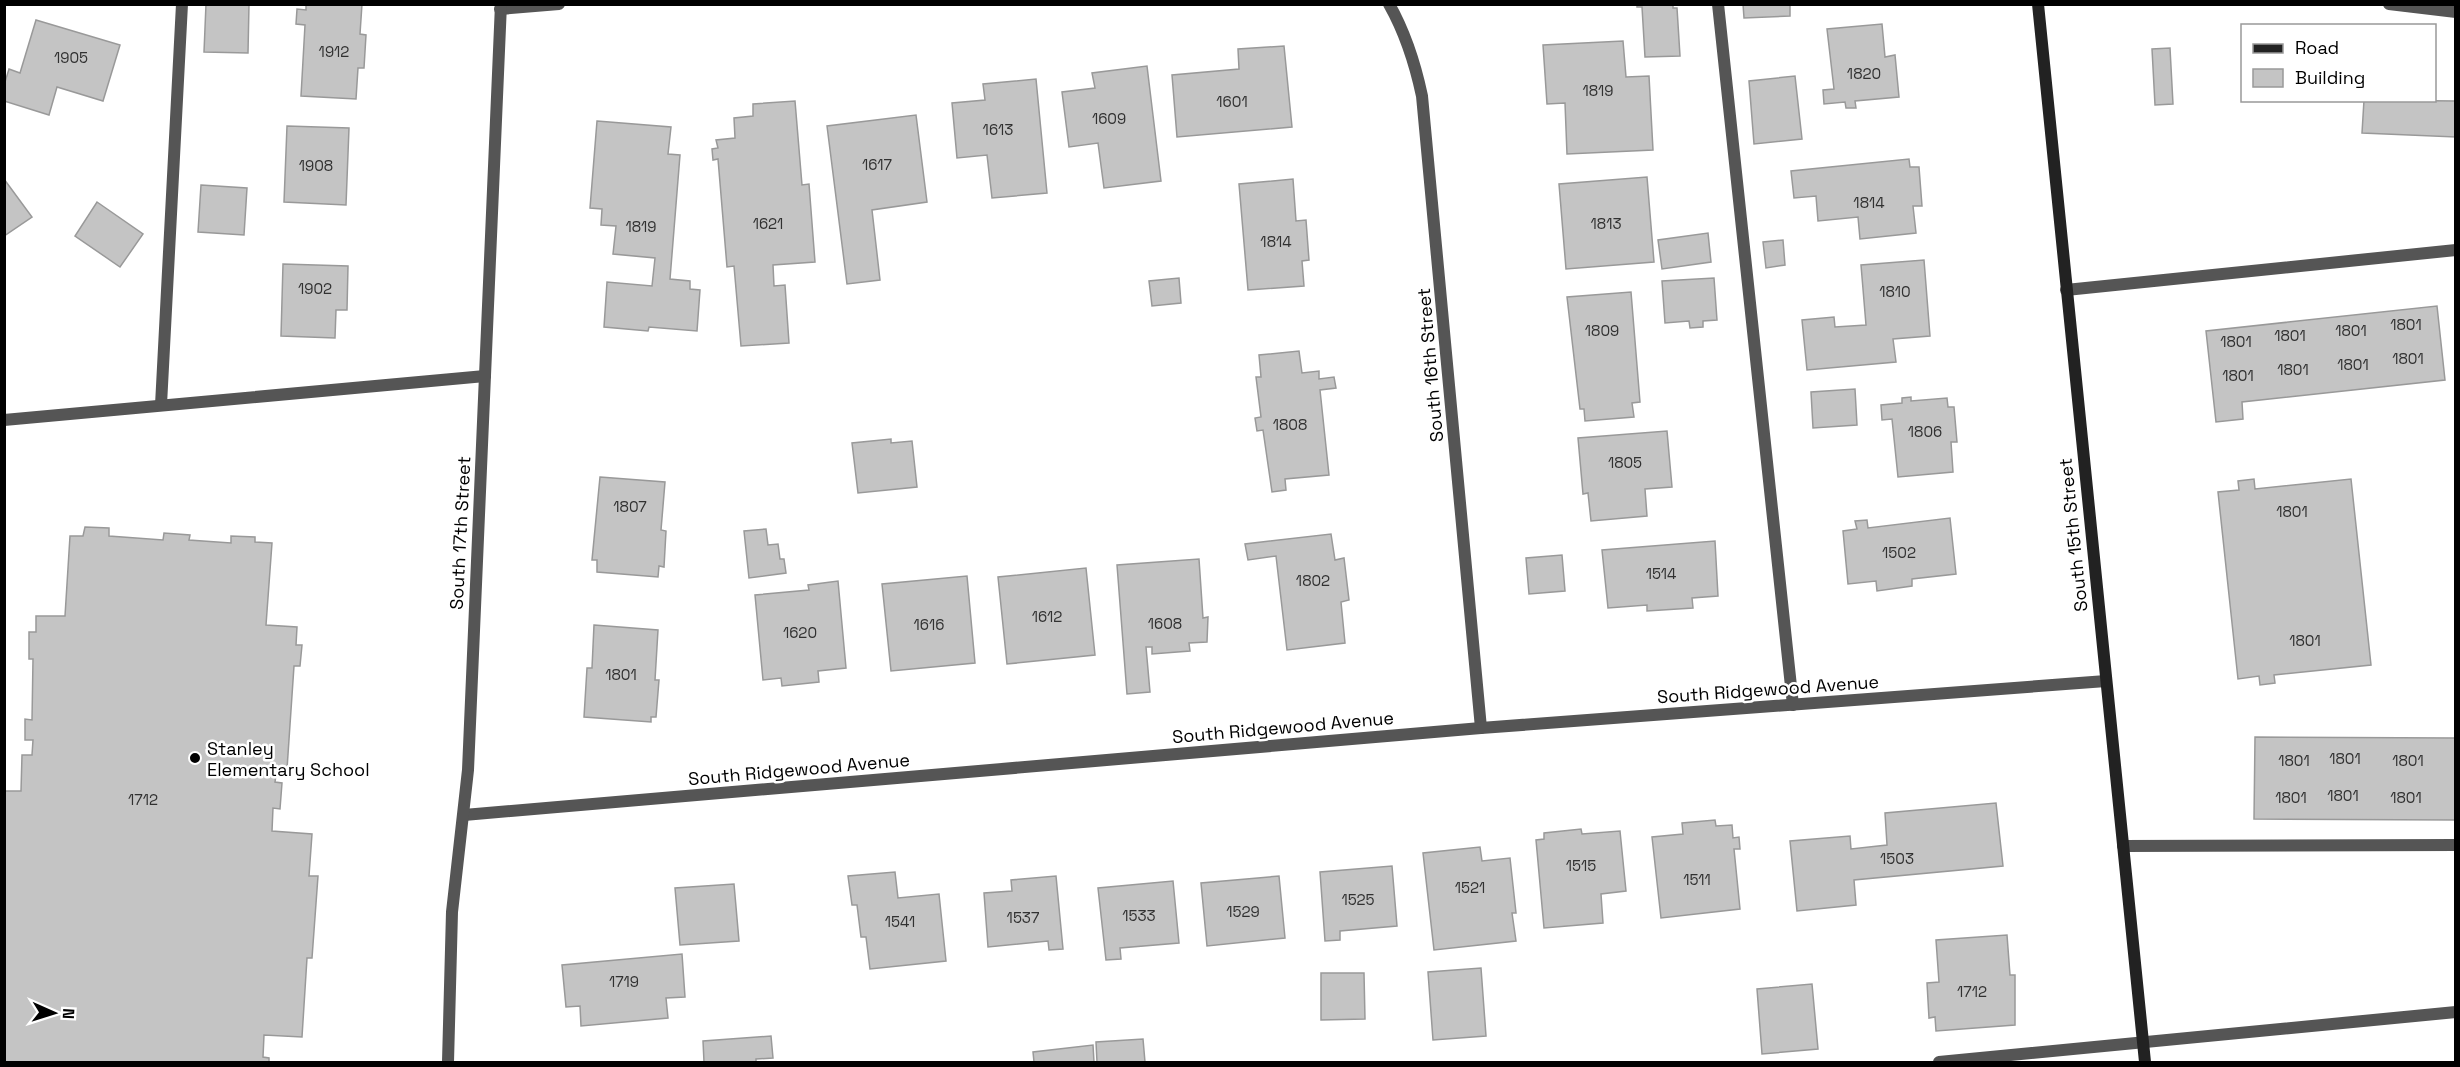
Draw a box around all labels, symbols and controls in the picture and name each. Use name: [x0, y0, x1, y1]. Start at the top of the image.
legend: [2241, 24, 2436, 102]
text: Road: [2295, 36, 2339, 59]
house number: 1912: [319, 42, 349, 61]
house number: 1905: [54, 48, 88, 67]
house number: 1820: [1847, 64, 1881, 83]
text: Building: [2295, 66, 2365, 89]
house number: 1819: [1582, 81, 1614, 100]
house number: 1601: [1216, 92, 1248, 111]
house number: 1609: [1092, 109, 1126, 128]
house number: 1613: [983, 120, 1013, 139]
house number: 1617: [862, 155, 892, 174]
house number: 1908: [299, 156, 333, 175]
house number: 1814: [1853, 193, 1885, 212]
house number: 1621: [753, 214, 783, 233]
house number: 1813: [1591, 214, 1621, 233]
house number: 1819: [625, 217, 657, 236]
house number: 1814: [1260, 232, 1292, 251]
house number: 1902: [298, 279, 332, 298]
house number: 1810: [1879, 282, 1911, 301]
street label: South 16th Street: [1412, 287, 1448, 443]
house number: 1801: [2390, 315, 2422, 334]
house number: 1809: [1585, 321, 1619, 340]
house number: 1801: [2335, 321, 2367, 340]
house number: 1801: [2274, 326, 2306, 345]
house number: 1801: [2220, 332, 2252, 351]
house number: 1801: [2392, 349, 2424, 368]
house number: 1801: [2337, 355, 2369, 374]
house number: 1801: [2277, 360, 2309, 379]
house number: 1801: [2222, 366, 2254, 385]
house number: 1808: [1273, 415, 1307, 434]
house number: 1806: [1908, 422, 1942, 441]
house number: 1805: [1608, 453, 1642, 472]
street label: South 17th Street: [444, 456, 476, 610]
street label: South 15th Street: [2053, 457, 2093, 613]
house number: 1807: [613, 497, 647, 516]
house number: 1801: [2276, 502, 2308, 521]
house number: 1502: [1882, 543, 1916, 562]
house number: 1514: [1646, 564, 1676, 583]
house number: 1802: [1296, 571, 1330, 590]
house number: 1612: [1032, 607, 1062, 626]
house number: 1608: [1148, 614, 1182, 633]
house number: 1616: [914, 615, 944, 634]
house number: 1620: [783, 623, 817, 642]
house number: 1801: [2289, 631, 2321, 650]
house number: 1801: [605, 665, 637, 684]
street label: South Ridgewood Avenue: [1656, 670, 1880, 708]
street label: South Ridgewood Avenue: [1171, 706, 1395, 748]
place label: Stanley Elementary School: [207, 737, 370, 781]
street label: South Ridgewood Avenue: [687, 748, 911, 790]
house number: 1801: [2329, 749, 2361, 768]
marker: Stanley Elementary School: [188, 751, 202, 765]
house number: 1801: [2278, 751, 2310, 770]
house number: 1801: [2392, 751, 2424, 770]
house number: 1801: [2327, 786, 2359, 805]
house number: 1801: [2275, 788, 2307, 807]
house number: 1801: [2390, 788, 2422, 807]
house number: 1712: [128, 790, 158, 809]
house number: 1503: [1880, 849, 1914, 868]
house number: 1515: [1566, 856, 1596, 875]
house number: 1511: [1683, 870, 1711, 889]
house number: 1521: [1455, 878, 1485, 897]
house number: 1525: [1341, 890, 1375, 909]
house number: 1529: [1226, 902, 1260, 921]
house number: 1533: [1122, 906, 1156, 925]
house number: 1537: [1007, 908, 1039, 927]
house number: 1541: [885, 912, 915, 931]
house number: 1719: [609, 972, 639, 991]
house number: 1712: [1957, 982, 1987, 1001]
north arrow: [24, 983, 84, 1043]
text: N: [58, 1008, 79, 1020]

